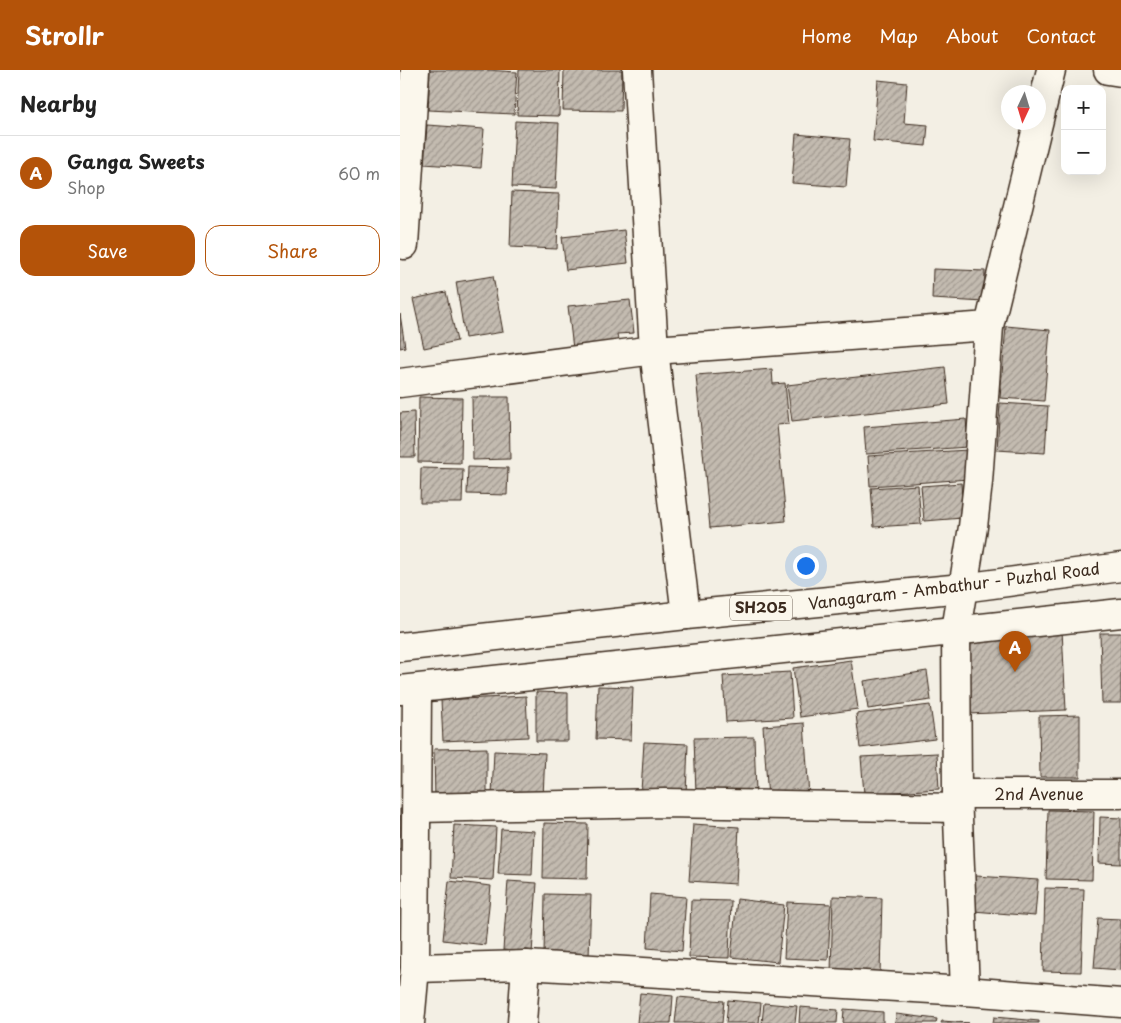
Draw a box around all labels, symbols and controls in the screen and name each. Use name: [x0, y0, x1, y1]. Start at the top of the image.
text: Strollr: [25, 17, 104, 53]
text: Home: [801, 22, 851, 49]
text: Map: [879, 22, 918, 49]
text: About: [946, 22, 998, 49]
text: Contact: [1026, 22, 1096, 49]
north arrow: [1001, 85, 1046, 130]
map controls: [1061, 85, 1106, 175]
button: +: [1061, 85, 1106, 130]
text: Nearby: [20, 87, 97, 119]
button: −: [1061, 130, 1106, 175]
text: Ganga Sweets: [67, 147, 205, 175]
text: A: [30, 161, 42, 185]
text: 60 m: [338, 161, 380, 185]
text: Shop: [67, 175, 105, 199]
button: Save: [20, 225, 195, 276]
button: Share: [205, 225, 380, 276]
your location: [793, 553, 819, 579]
street label: Vanagaram - Ambathur - Puzhal Road: [807, 555, 1101, 615]
road number: SH205: [730, 596, 792, 620]
pin: A: [999, 631, 1031, 672]
street label: 2nd Avenue: [994, 781, 1084, 805]

